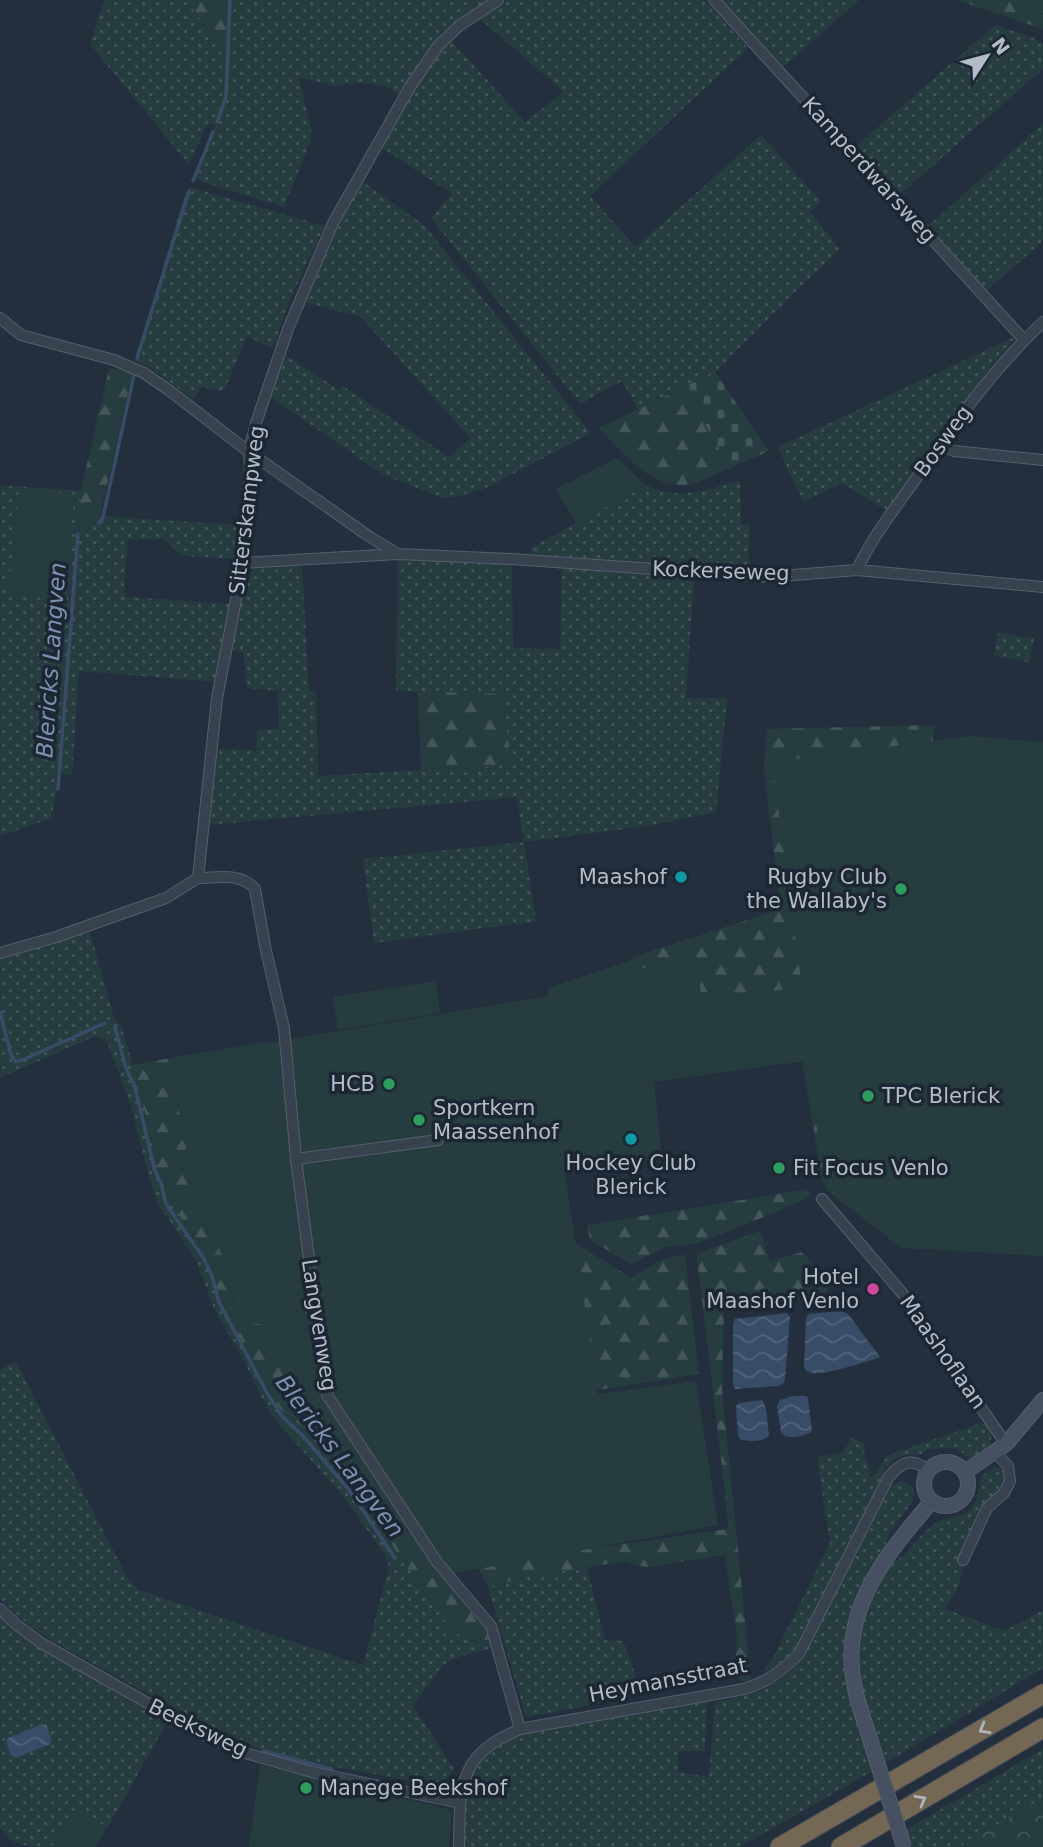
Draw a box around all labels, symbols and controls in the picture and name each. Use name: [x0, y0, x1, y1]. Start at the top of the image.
north arrow: [952, 21, 1022, 91]
text: N: [987, 33, 1014, 59]
street label: Kamperdwarsweg: [797, 92, 941, 248]
street label: Bosweg: [909, 401, 977, 481]
street label: Sitterskampweg: [225, 424, 269, 596]
street label: Kockerseweg: [652, 557, 790, 585]
water label: Blericks Langven: [31, 561, 71, 759]
place label: Maashof: [579, 865, 668, 889]
place label: Rugby Club the Wallaby's: [747, 865, 887, 913]
marker: Maashof: [673, 869, 689, 885]
marker: Rugby Club the Wallaby's: [893, 881, 909, 897]
place label: HCB: [330, 1072, 375, 1096]
marker: HCB: [381, 1076, 397, 1092]
place label: TPC Blerick: [881, 1084, 1001, 1108]
marker: TPC Blerick: [860, 1088, 876, 1104]
place label: Sportkern Maassenhof: [433, 1096, 559, 1144]
marker: Sportkern Maassenhof: [411, 1112, 427, 1128]
marker: Hockey Club Blerick: [623, 1131, 639, 1147]
place label: Hockey Club Blerick: [566, 1151, 696, 1199]
place label: Fit Focus Venlo: [793, 1156, 949, 1180]
marker: Fit Focus Venlo: [771, 1160, 787, 1176]
street label: Langvenweg: [297, 1257, 341, 1393]
place label: Hotel Maashof Venlo: [706, 1265, 859, 1313]
marker: Hotel Maashof Venlo: [865, 1281, 881, 1297]
street label: Maashoflaan: [895, 1291, 991, 1413]
water label: Blericks Langven: [271, 1370, 409, 1542]
street label: Heymansstraat: [587, 1653, 749, 1707]
street label: Beeksweg: [145, 1694, 251, 1762]
one-way arrow: [979, 1720, 992, 1733]
place label: Manege Beekshof: [320, 1776, 508, 1800]
marker: Manege Beekshof: [298, 1780, 314, 1796]
one-way arrow: [913, 1795, 926, 1808]

